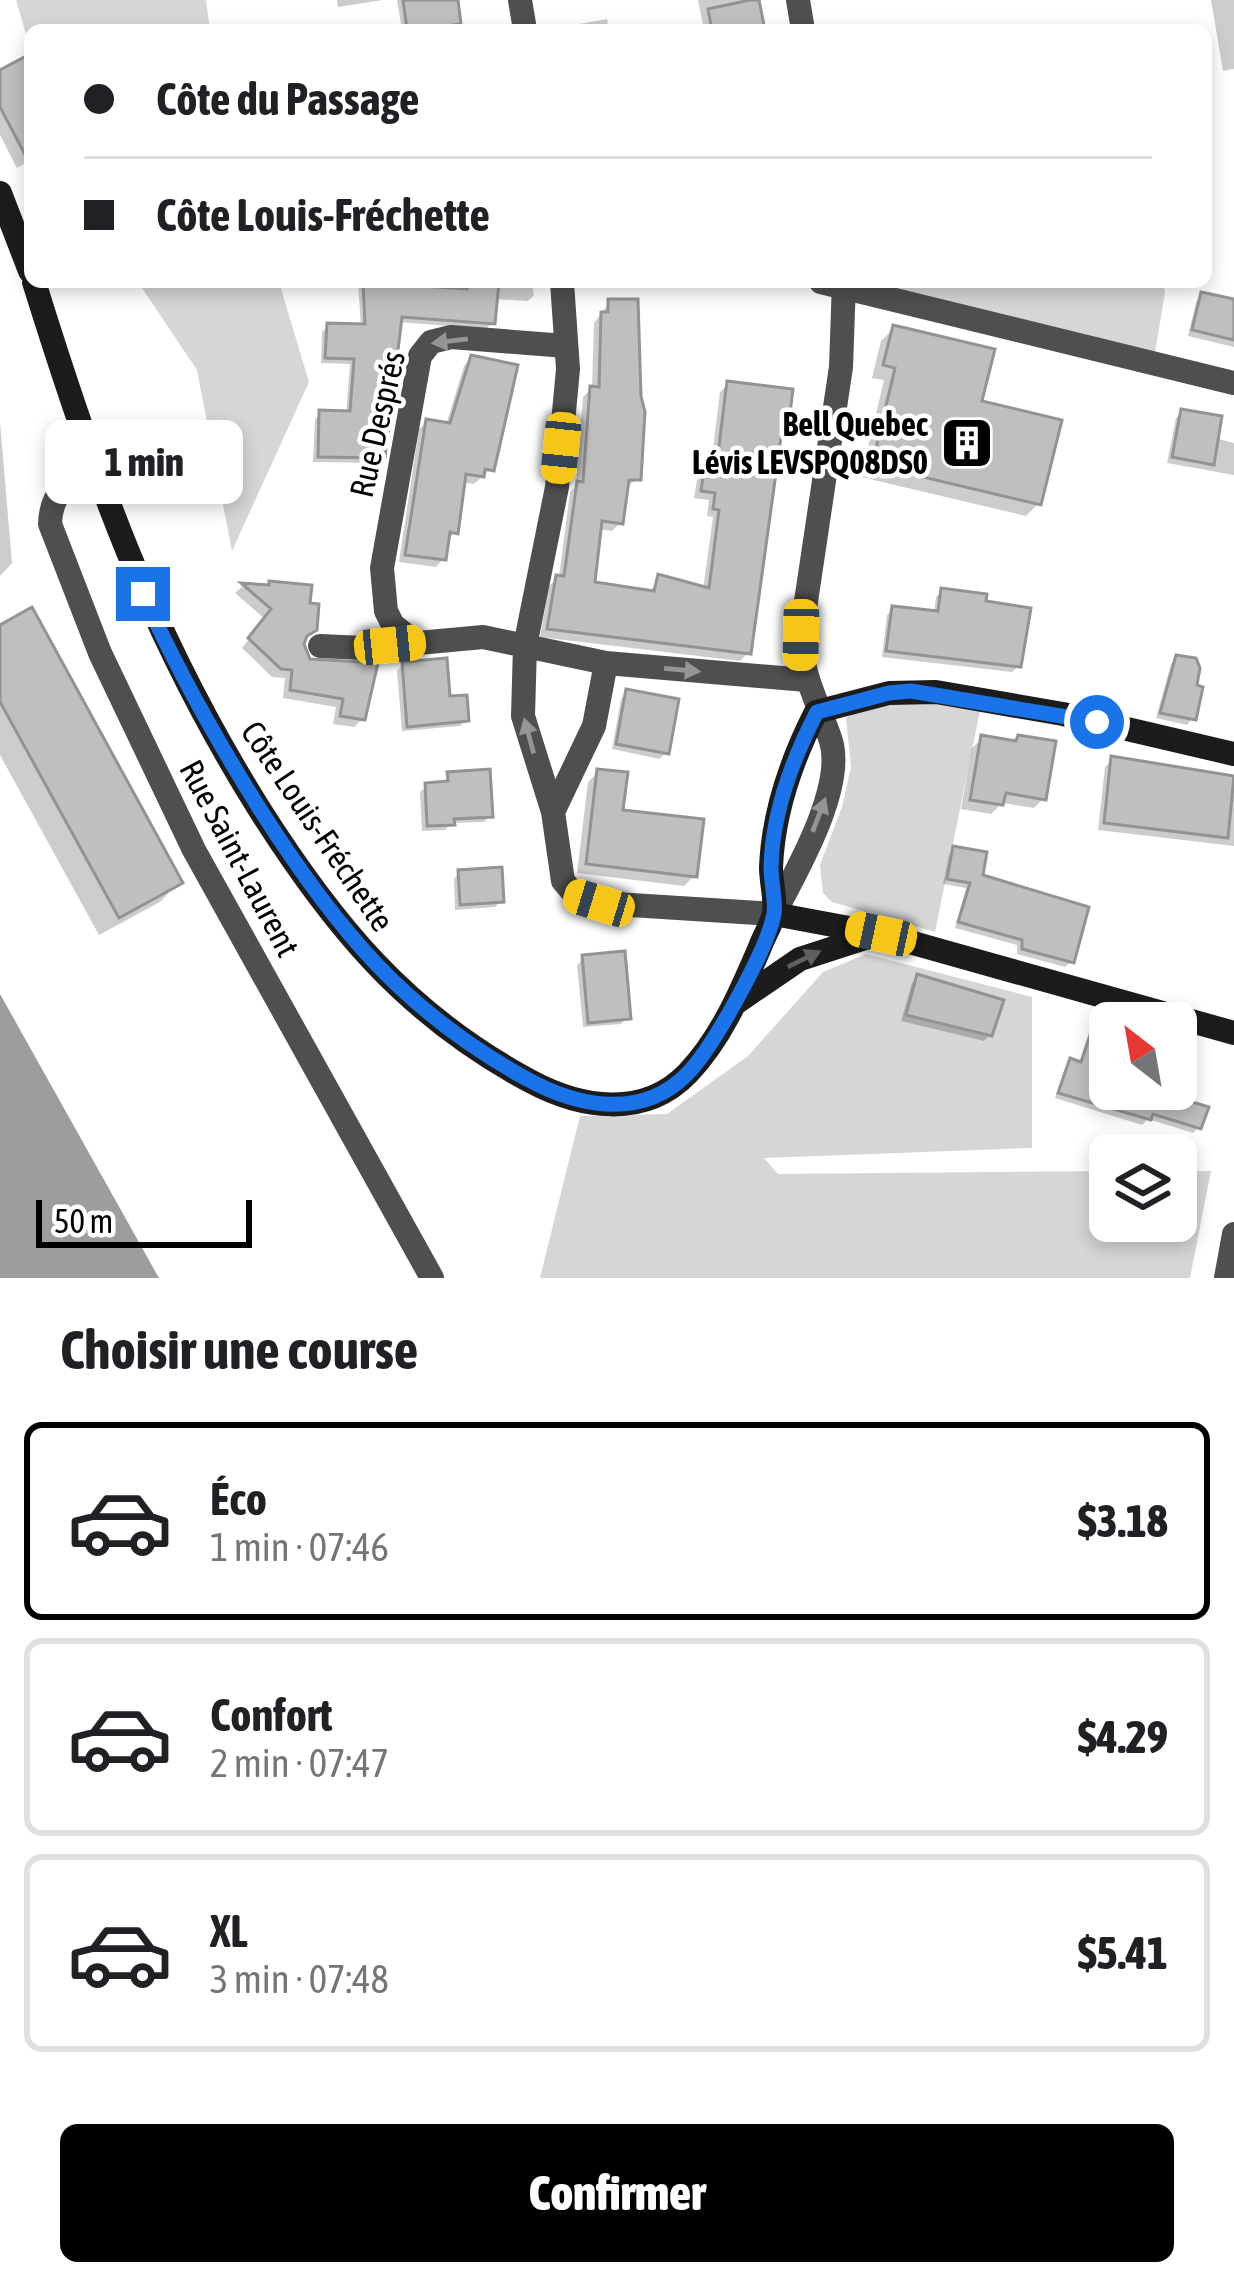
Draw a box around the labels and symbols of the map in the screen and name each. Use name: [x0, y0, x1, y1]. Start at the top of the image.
one-way arrow: [431, 332, 468, 351]
street label: Rue Després: [342, 347, 412, 501]
place label: Bell Quebec Lévis LEVSPQ08DS0: [692, 405, 929, 481]
car: [539, 410, 583, 486]
building icon: Bell Quebec Lévis LEVSPQ08DS0: [939, 415, 995, 471]
callout: 1 min: [44, 420, 242, 504]
route end: [116, 567, 170, 621]
car: [782, 599, 820, 671]
car: [352, 623, 428, 667]
one-way arrow: [664, 660, 701, 679]
route start: [1070, 695, 1124, 749]
street label: Côte Louis-Fréchette: [234, 714, 402, 938]
one-way arrow: [518, 717, 537, 754]
street label: Rue Saint-Laurent: [172, 753, 308, 963]
one-way arrow: [811, 796, 830, 832]
car: [559, 875, 639, 931]
car: [842, 909, 920, 959]
one-way arrow: [787, 949, 822, 969]
north arrow: [1089, 1002, 1197, 1110]
scale bar: [36, 1194, 252, 1247]

